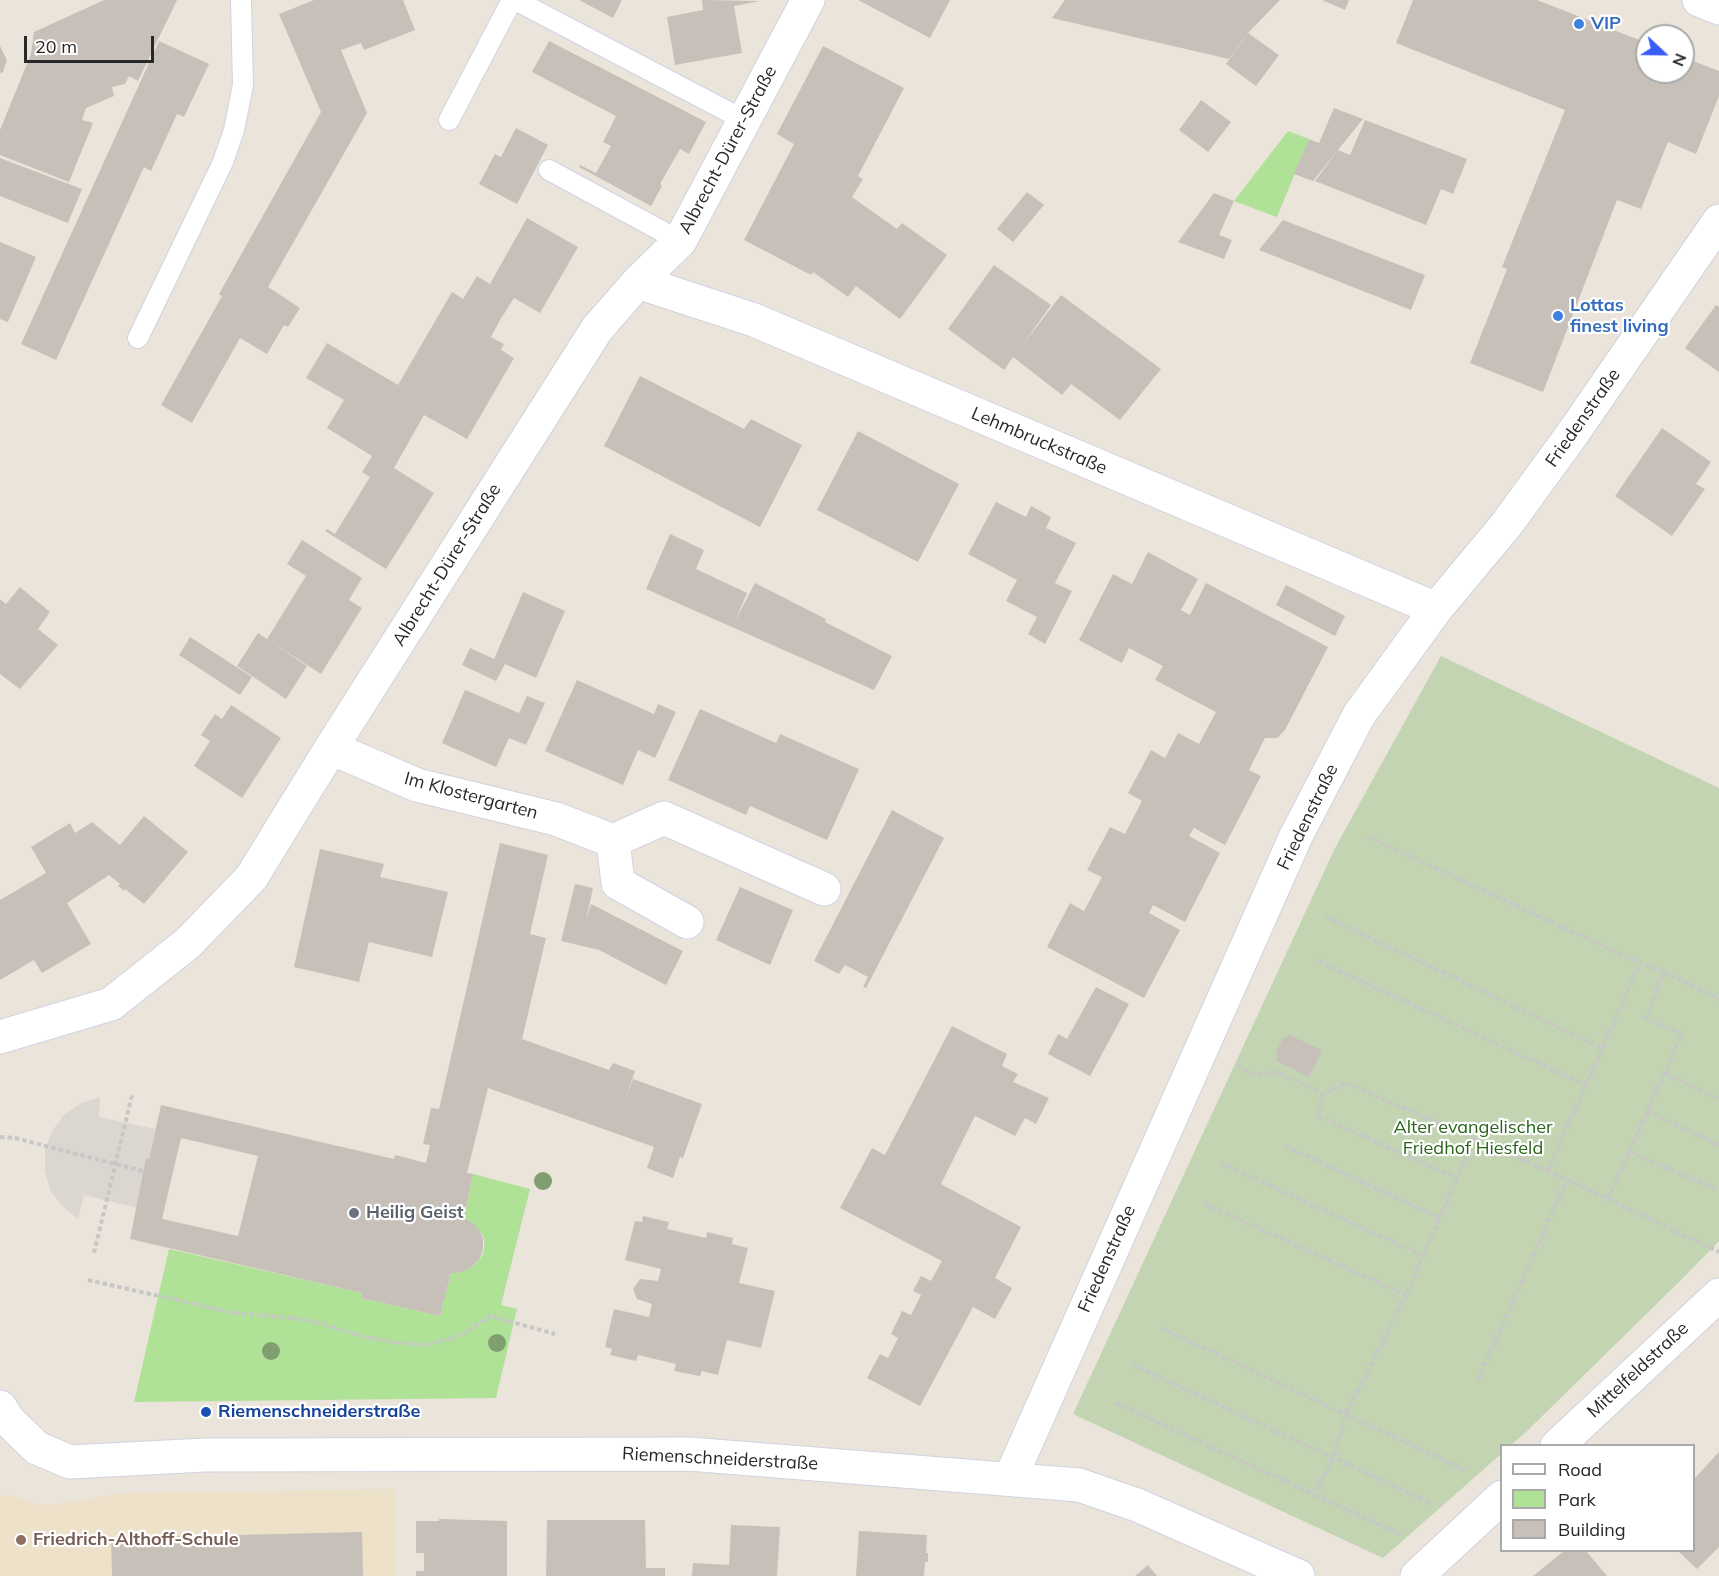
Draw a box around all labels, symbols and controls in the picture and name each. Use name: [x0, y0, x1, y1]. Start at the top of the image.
place label: VIP: [1591, 13, 1621, 35]
marker: VIP: [1572, 17, 1586, 31]
scale bar: [27, 24, 158, 62]
north arrow: [1635, 24, 1695, 84]
text: 20 m: [35, 35, 77, 58]
text: N: [1668, 51, 1691, 69]
street label: Albrecht-Dürer-Straße: [675, 62, 781, 238]
place label: Lottas finest living: [1570, 295, 1669, 338]
marker: Lottas finest living: [1551, 309, 1565, 323]
street label: Friedenstraße: [1541, 365, 1625, 471]
street label: Lehmbruckstraße: [968, 403, 1110, 479]
street label: Albrecht-Dürer-Straße: [388, 480, 506, 650]
street label: Friedenstraße: [1273, 760, 1343, 874]
street label: Im Klostergarten: [402, 768, 540, 824]
park label: Alter evangelischer Friedhof Hiesfeld: [1393, 1117, 1553, 1160]
place label: Heilig Geist: [366, 1202, 464, 1224]
street label: Friedenstraße: [1074, 1202, 1140, 1316]
marker: Heilig Geist: [347, 1206, 361, 1220]
street label: Mittelfeldstraße: [1583, 1318, 1693, 1422]
place label: Riemenschneiderstraße: [218, 1401, 420, 1423]
marker: Riemenschneiderstraße: [199, 1405, 213, 1419]
street label: Riemenschneiderstraße: [621, 1443, 819, 1475]
legend: [1500, 1444, 1695, 1552]
text: Road: [1558, 1458, 1602, 1481]
text: Park: [1558, 1488, 1596, 1511]
text: Building: [1558, 1518, 1626, 1541]
place label: Friedrich-Althoff-Schule: [33, 1529, 239, 1551]
marker: Friedrich-Althoff-Schule: [14, 1533, 28, 1547]

